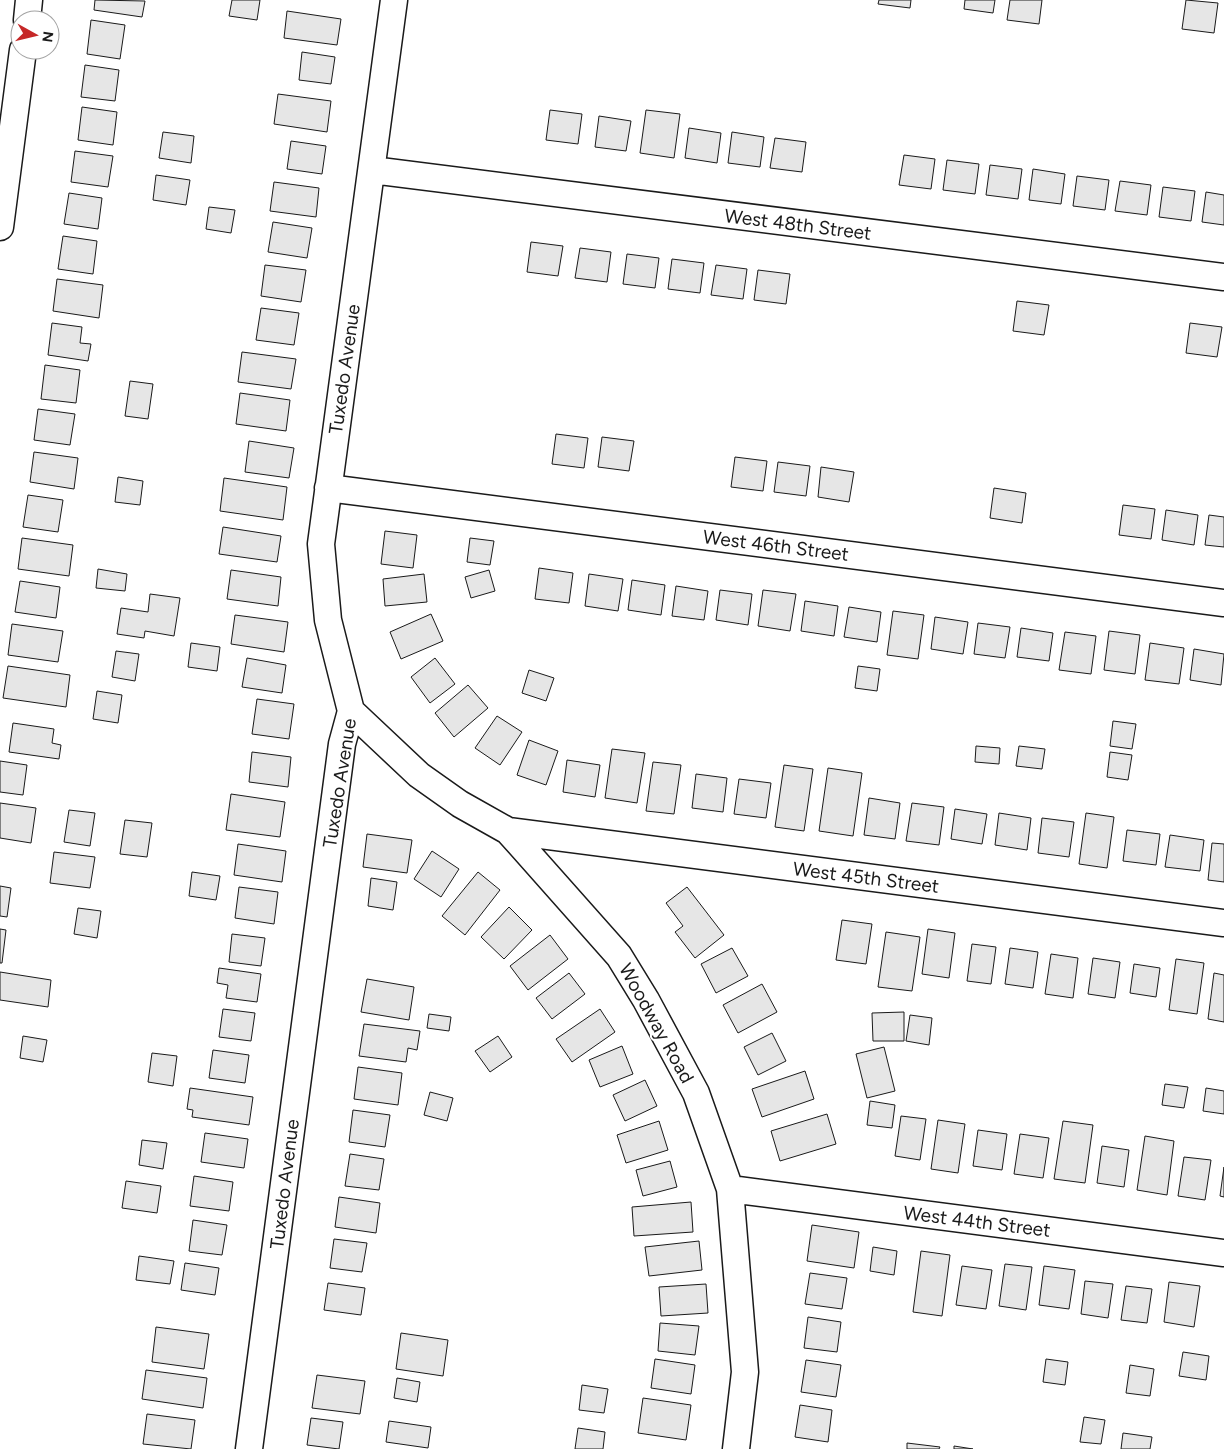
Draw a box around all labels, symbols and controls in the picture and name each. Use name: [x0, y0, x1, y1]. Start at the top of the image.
north arrow: [10, 10, 60, 60]
text: N: [38, 30, 57, 43]
street label: West 48th Street: [723, 204, 873, 245]
street label: Tuxedo Avenue: [324, 303, 365, 435]
street label: West 46th Street: [702, 525, 850, 566]
street label: Tuxedo Avenue: [318, 717, 361, 849]
street label: West 45th Street: [792, 857, 940, 898]
street label: Woodway Road: [614, 959, 699, 1087]
street label: Tuxedo Avenue: [265, 1118, 304, 1250]
street label: West 44th Street: [902, 1201, 1052, 1242]

